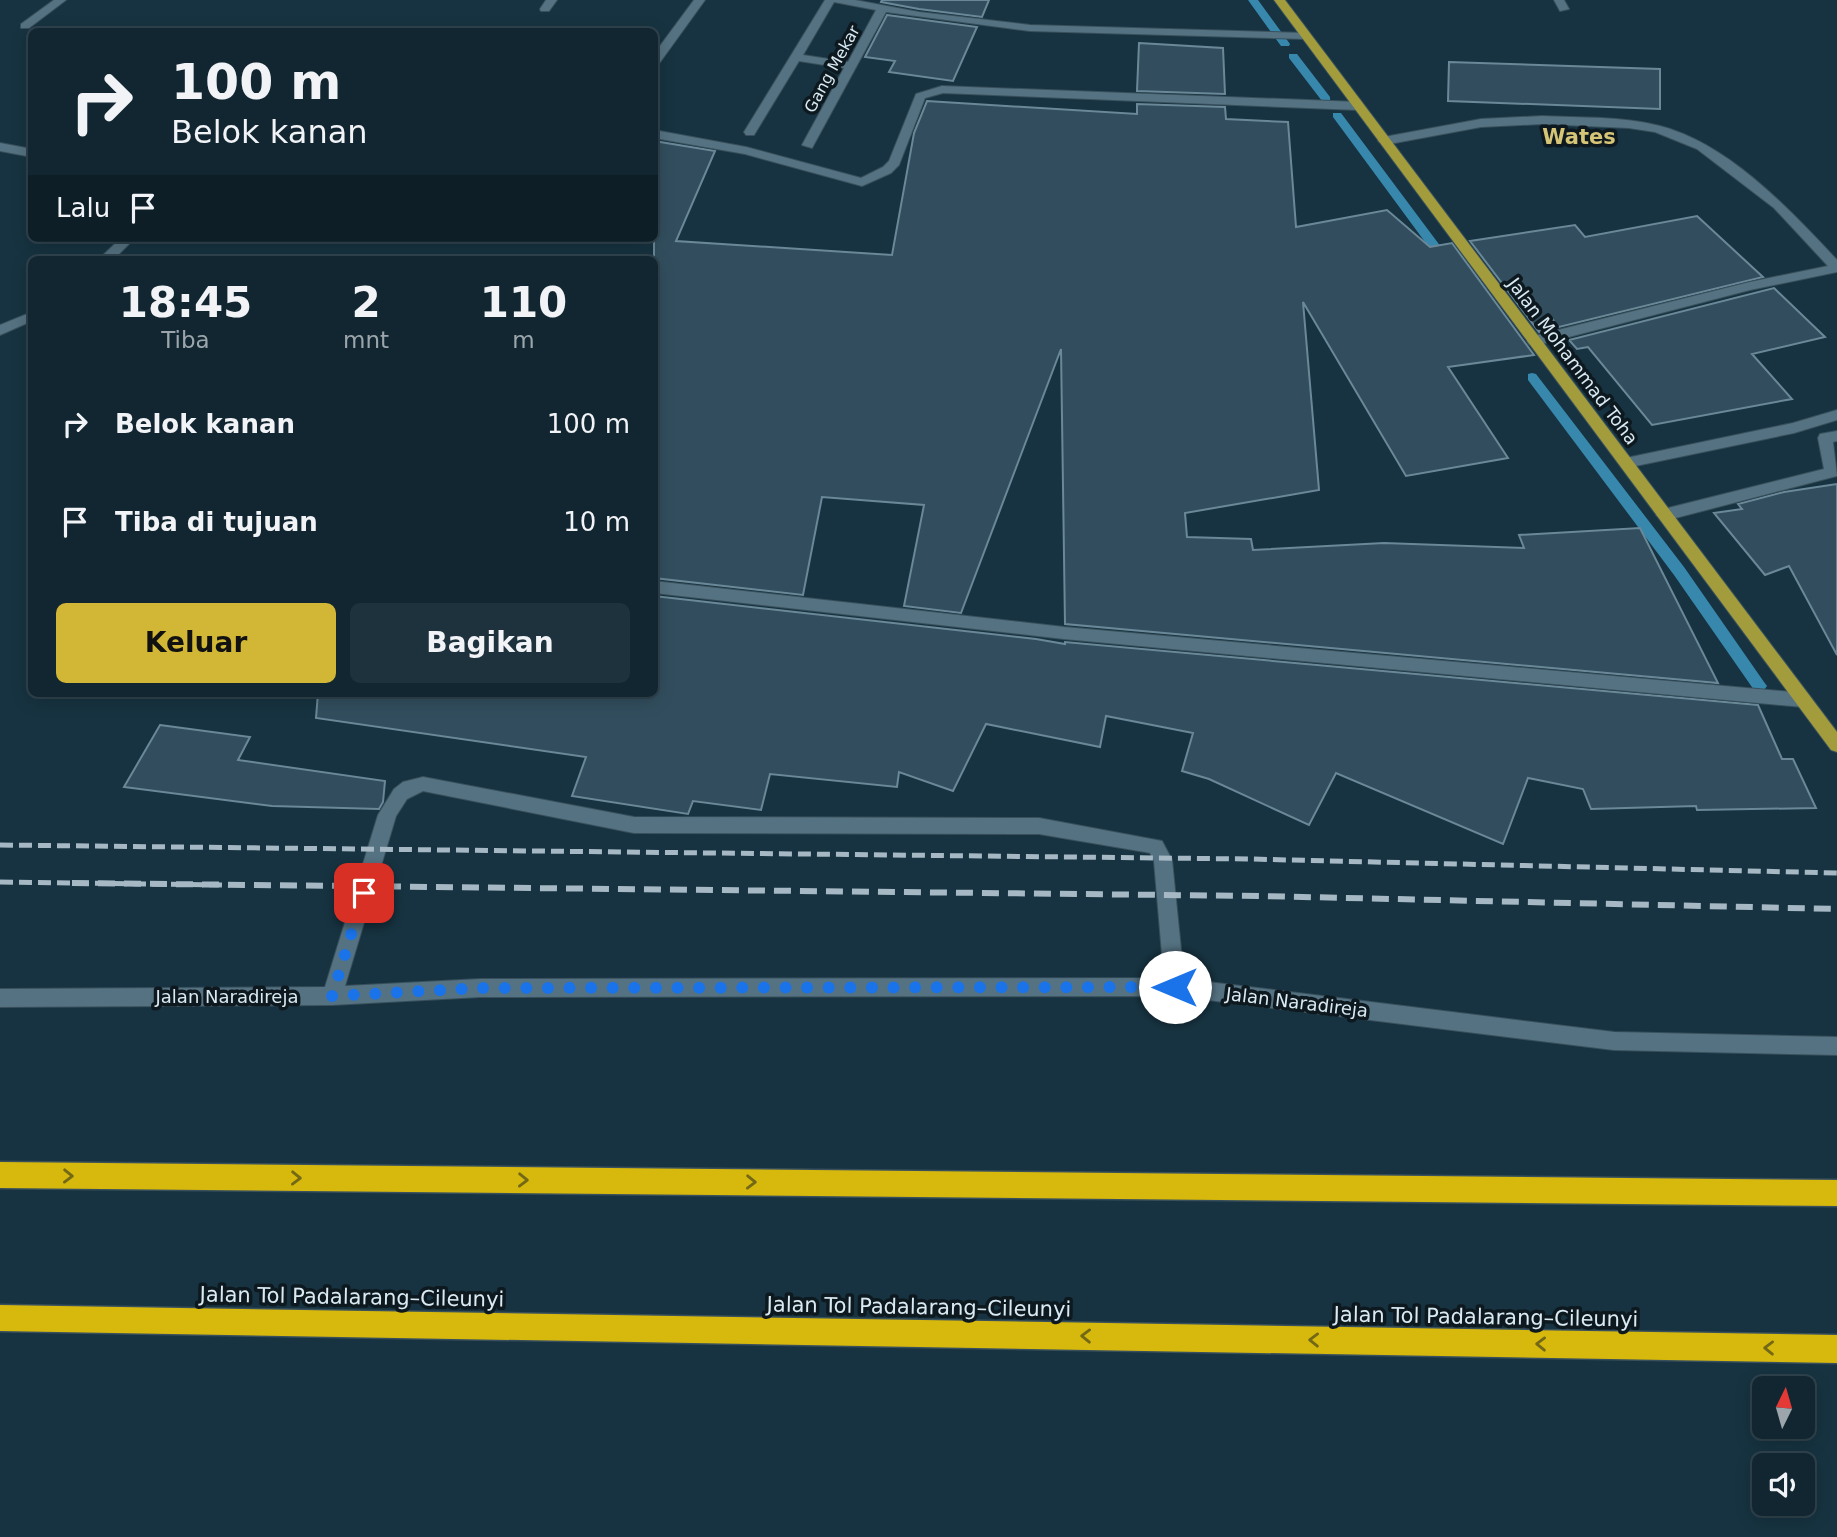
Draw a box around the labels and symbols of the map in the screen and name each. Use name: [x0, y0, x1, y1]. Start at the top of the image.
street label: Gang Mekar: [800, 22, 864, 116]
district label: Wates: [1542, 125, 1616, 149]
street label: Jalan Mohammad Toha: [1503, 273, 1643, 448]
pin: [334, 863, 394, 923]
position arrow: [1138, 950, 1212, 1024]
street label: Jalan Naradireja: [1224, 983, 1369, 1021]
street label: Jalan Naradireja: [155, 986, 298, 1007]
one-way arrow: [63, 1168, 74, 1184]
one-way arrow: [291, 1170, 301, 1186]
one-way arrow: [518, 1172, 529, 1188]
one-way arrow: [745, 1175, 756, 1190]
street label: Jalan Tol Padalarang–Cileunyi: [197, 1282, 505, 1312]
street label: Jalan Tol Padalarang–Cileunyi: [764, 1292, 1072, 1322]
street label: Jalan Tol Padalarang–Cileunyi: [1331, 1302, 1639, 1332]
one-way arrow: [1081, 1329, 1092, 1344]
one-way arrow: [1308, 1332, 1319, 1348]
one-way arrow: [1536, 1336, 1546, 1352]
one-way arrow: [1763, 1340, 1774, 1356]
north arrow: [1752, 1376, 1815, 1438]

